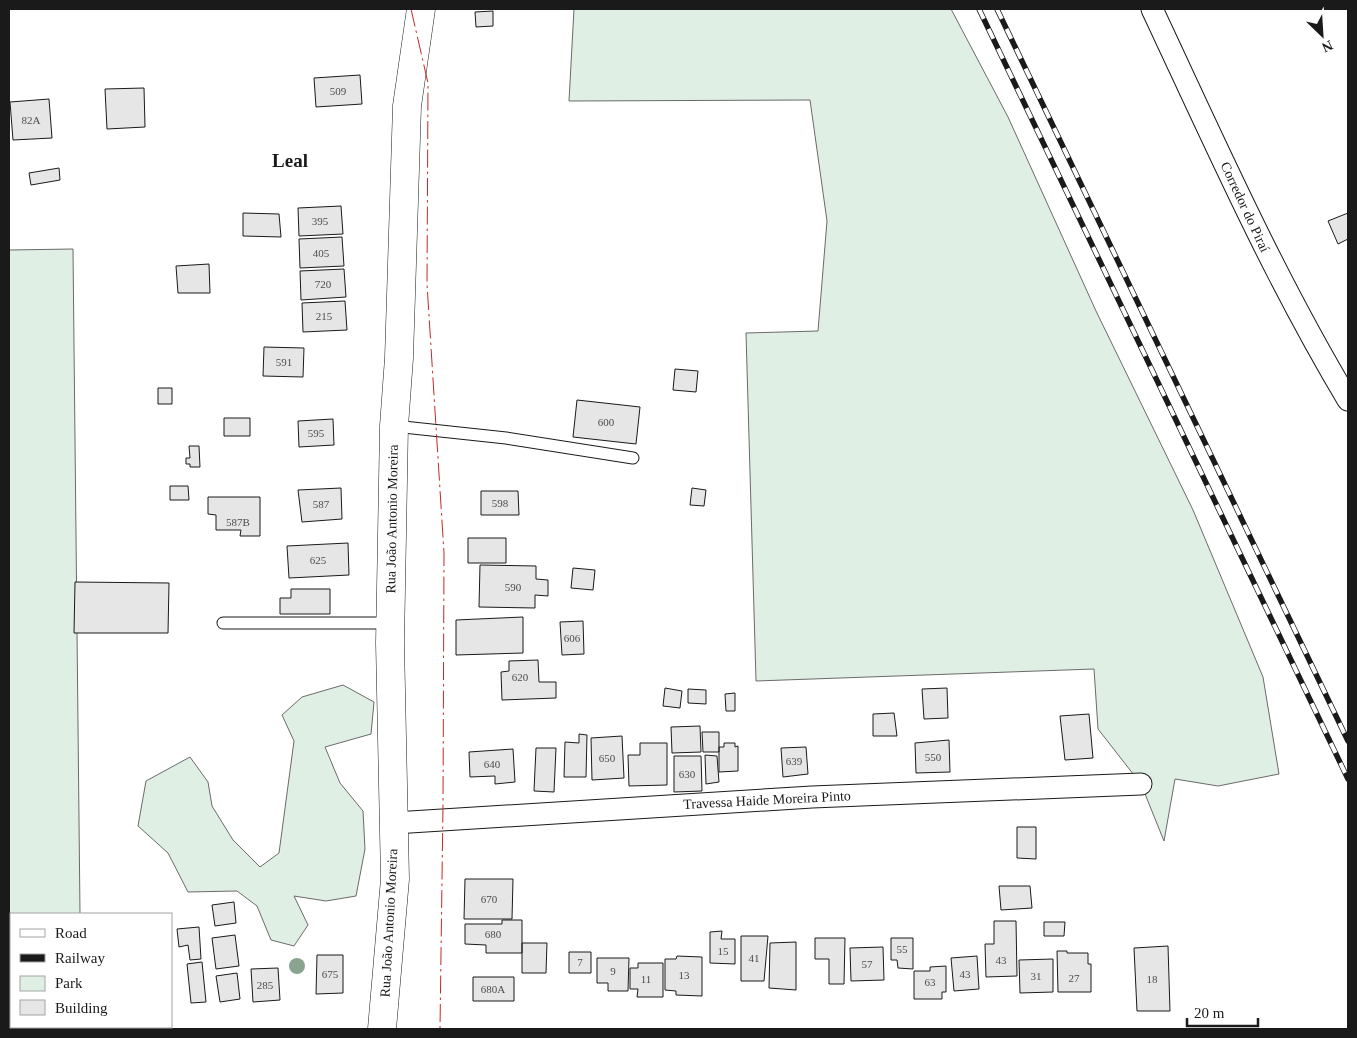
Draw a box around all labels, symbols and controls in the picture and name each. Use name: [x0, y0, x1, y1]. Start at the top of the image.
north arrow: [1297, 10, 1347, 60]
text: N: [1320, 37, 1335, 55]
house number: 509: [330, 85, 347, 97]
house number: 82A: [22, 114, 41, 126]
district label: Leal: [272, 150, 308, 171]
street label: Corredor do Piraí: [1217, 159, 1273, 255]
house number: 395: [312, 215, 329, 227]
house number: 405: [313, 247, 330, 259]
house number: 720: [315, 278, 332, 290]
house number: 215: [316, 310, 333, 322]
house number: 591: [276, 356, 292, 368]
house number: 600: [598, 416, 615, 428]
house number: 595: [308, 427, 325, 439]
street label: Rua João Antonio Moreira: [383, 444, 401, 594]
house number: 598: [492, 497, 509, 509]
house number: 587: [313, 498, 330, 510]
house number: 587B: [226, 516, 250, 528]
house number: 625: [310, 554, 327, 566]
house number: 590: [505, 581, 522, 593]
house number: 606: [564, 632, 581, 644]
house number: 620: [512, 671, 529, 683]
house number: 550: [925, 751, 942, 763]
house number: 650: [599, 752, 616, 764]
house number: 639: [786, 755, 803, 767]
house number: 640: [484, 758, 501, 770]
house number: 630: [679, 768, 696, 780]
street label: Travessa Haide Moreira Pinto: [683, 788, 851, 812]
street label: Rua João Antonio Moreira: [378, 847, 400, 998]
house number: 670: [481, 893, 498, 905]
legend: [10, 913, 172, 1028]
text: Road: [55, 925, 87, 941]
house number: 680: [485, 928, 502, 940]
house number: 55: [897, 943, 908, 955]
house number: 15: [718, 945, 729, 957]
text: Railway: [55, 950, 105, 966]
house number: 41: [749, 952, 760, 964]
house number: 43: [996, 954, 1007, 966]
house number: 7: [577, 956, 583, 968]
house number: 57: [862, 958, 873, 970]
house number: 9: [610, 965, 616, 977]
house number: 675: [322, 968, 339, 980]
house number: 43: [960, 968, 971, 980]
house number: 13: [679, 969, 690, 981]
house number: 31: [1031, 970, 1042, 982]
house number: 27: [1069, 972, 1080, 984]
house number: 11: [641, 973, 651, 985]
house number: 18: [1147, 973, 1158, 985]
text: Park: [55, 975, 83, 991]
house number: 63: [925, 976, 936, 988]
house number: 285: [257, 979, 274, 991]
house number: 680A: [481, 983, 505, 995]
scale bar: [1187, 996, 1258, 1028]
text: Building: [55, 1000, 108, 1016]
text: 20 m: [1194, 1005, 1225, 1021]

